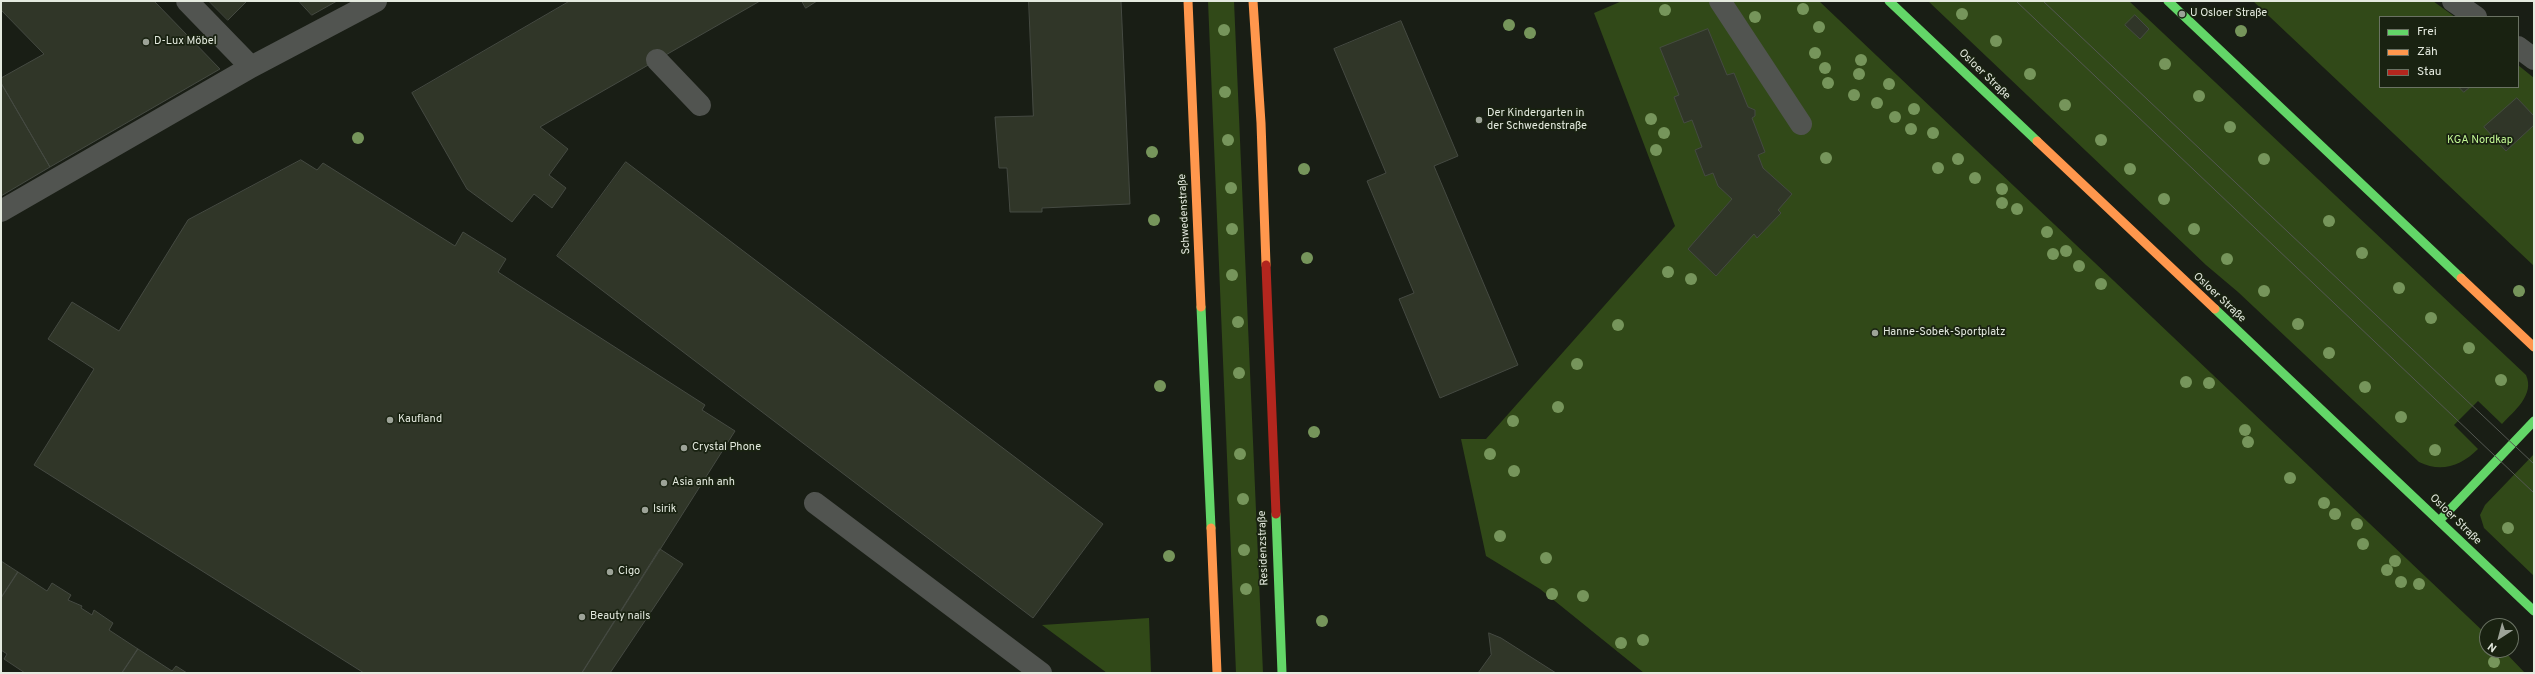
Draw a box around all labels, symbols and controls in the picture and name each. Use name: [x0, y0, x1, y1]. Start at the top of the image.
place label: U Osloer Straße: [2190, 7, 2267, 21]
marker: U Osloer Straße: [2177, 9, 2187, 19]
legend: [2379, 16, 2519, 88]
text: Frei: [2417, 24, 2437, 40]
place label: D-Lux Möbel: [154, 35, 217, 49]
marker: D-Lux Möbel: [141, 37, 151, 47]
text: Zäh: [2417, 44, 2438, 60]
street label: Osloer Straße: [1955, 47, 2013, 103]
text: Stau: [2417, 64, 2442, 80]
place label: Der Kindergarten in der Schwedenstraße: [1487, 107, 1587, 133]
marker: Der Kindergarten in der Schwedenstraße: [1474, 115, 1484, 125]
park label: KGA Nordkap: [2447, 134, 2513, 148]
street label: Schwedenstraße: [1176, 173, 1194, 255]
street label: Osloer Straße: [2190, 270, 2248, 326]
place label: Hanne-Sobek-Sportplatz: [1883, 326, 2005, 340]
marker: Hanne-Sobek-Sportplatz: [1870, 328, 1880, 338]
place label: Kaufland: [398, 413, 442, 427]
marker: Kaufland: [385, 415, 395, 425]
place label: Crystal Phone: [692, 441, 761, 455]
marker: Crystal Phone: [679, 443, 689, 453]
place label: Asia anh anh: [672, 476, 735, 490]
marker: Asia anh anh: [659, 478, 669, 488]
street label: Osloer Straße: [2426, 492, 2484, 548]
place label: Isirik: [653, 503, 677, 517]
marker: Isirik: [640, 505, 650, 515]
street label: Residenzstraße: [1256, 510, 1272, 586]
place label: Cigo: [618, 565, 640, 579]
marker: Cigo: [605, 567, 615, 577]
place label: Beauty nails: [590, 610, 650, 624]
marker: Beauty nails: [577, 612, 587, 622]
north arrow: [2479, 618, 2519, 658]
text: N: [2485, 639, 2500, 655]

